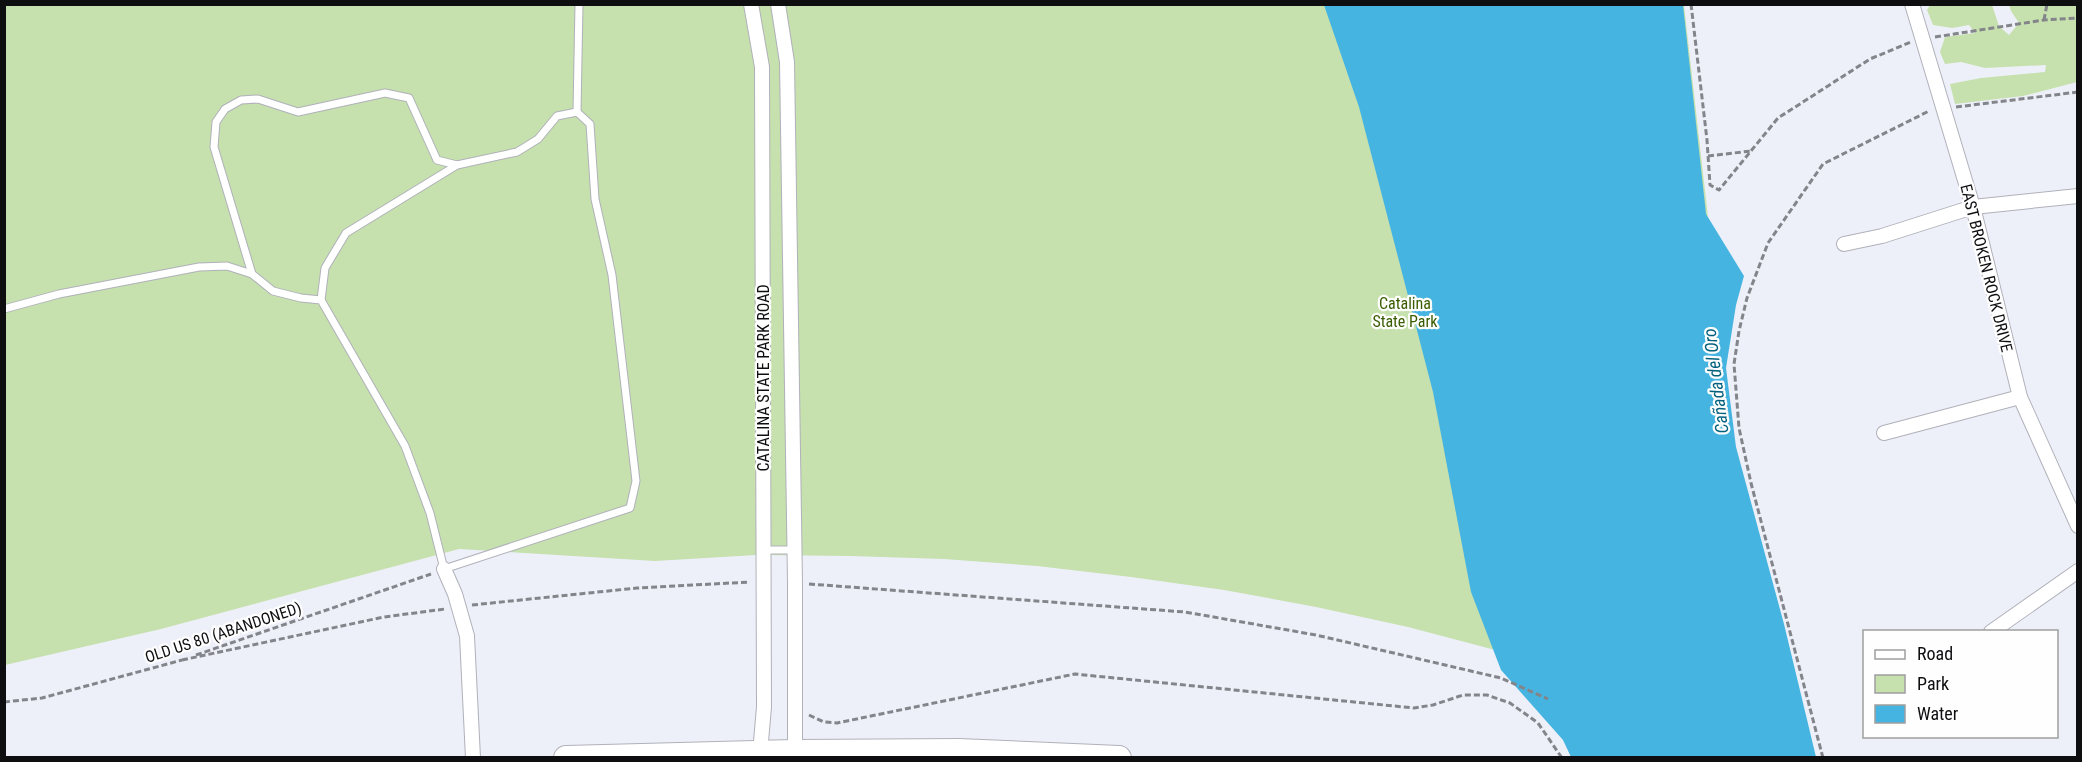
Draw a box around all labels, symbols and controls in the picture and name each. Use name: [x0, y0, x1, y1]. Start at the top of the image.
street label: EAST BROKEN ROCK DRIVE: [1956, 182, 2017, 354]
street label: CATALINA STATE PARK ROAD: [754, 284, 773, 472]
park label: Catalina State Park: [1372, 294, 1438, 331]
water label: Cañada del Oro: [1699, 327, 1732, 435]
street label: OLD US 80 (ABANDONED): [142, 598, 304, 667]
legend: [1863, 630, 2058, 738]
text: Road: [1917, 643, 1953, 664]
text: Park: [1917, 673, 1949, 694]
text: Water: [1917, 703, 1959, 724]

